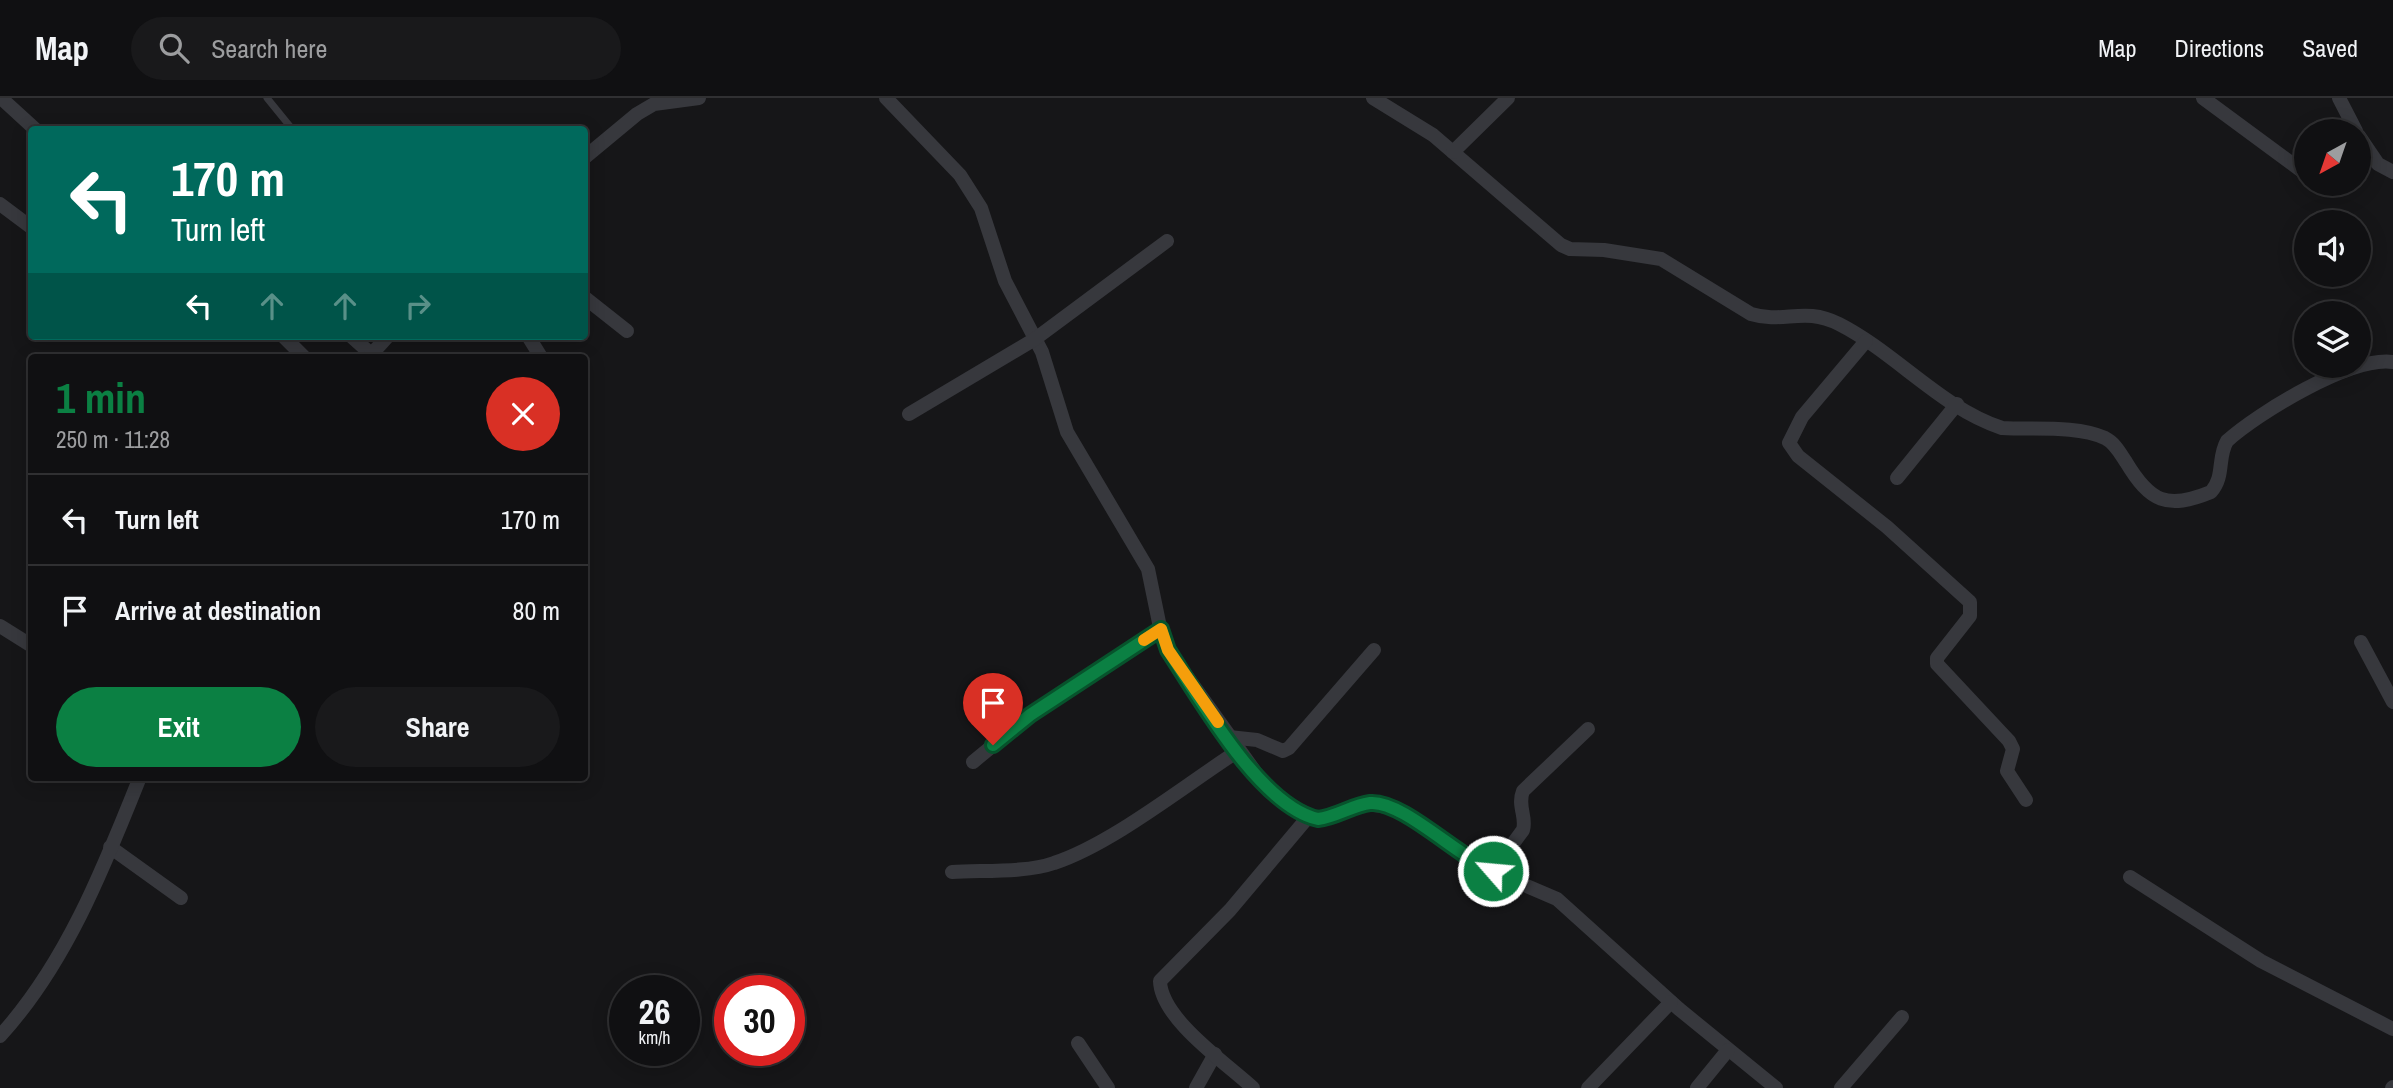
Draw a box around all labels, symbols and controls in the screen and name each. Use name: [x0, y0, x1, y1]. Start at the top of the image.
search box: [131, 17, 621, 80]
text: Map: [35, 26, 89, 70]
icon: search: [155, 29, 193, 67]
text: Search here: [211, 31, 327, 66]
text: Map: [2098, 32, 2136, 64]
text: Directions: [2174, 32, 2264, 64]
text: Saved: [2302, 32, 2358, 64]
north arrow: [2294, 119, 2371, 196]
map controls: [2294, 119, 2371, 378]
text: 170 m: [171, 145, 285, 211]
icon: left: [56, 154, 147, 245]
text: Turn left: [171, 208, 265, 251]
button: sound: [2294, 210, 2371, 287]
icon: left: [180, 287, 218, 325]
icon: ahead: [253, 287, 291, 325]
icon: ahead: [326, 287, 364, 325]
icon: right: [399, 287, 437, 325]
button: layers: [2294, 301, 2371, 378]
text: 1 min: [56, 370, 146, 426]
button: close: [486, 377, 560, 451]
text: 250 m · 11:28: [56, 424, 170, 455]
icon: left: [56, 501, 94, 539]
text: Turn left: [115, 502, 199, 537]
text: 170 m: [501, 502, 560, 537]
icon: arrive: [56, 592, 94, 630]
text: Arrive at destination: [115, 593, 321, 628]
text: 80 m: [513, 593, 560, 628]
pin: [963, 673, 1023, 745]
icon: arrive: [974, 684, 1012, 722]
button: Exit: [56, 687, 301, 767]
button: Share: [315, 687, 560, 767]
position arrow: [1456, 834, 1530, 908]
speed limit sign: 30: [714, 975, 805, 1066]
text: 26: [639, 988, 670, 1035]
text: km/h: [639, 1025, 671, 1050]

